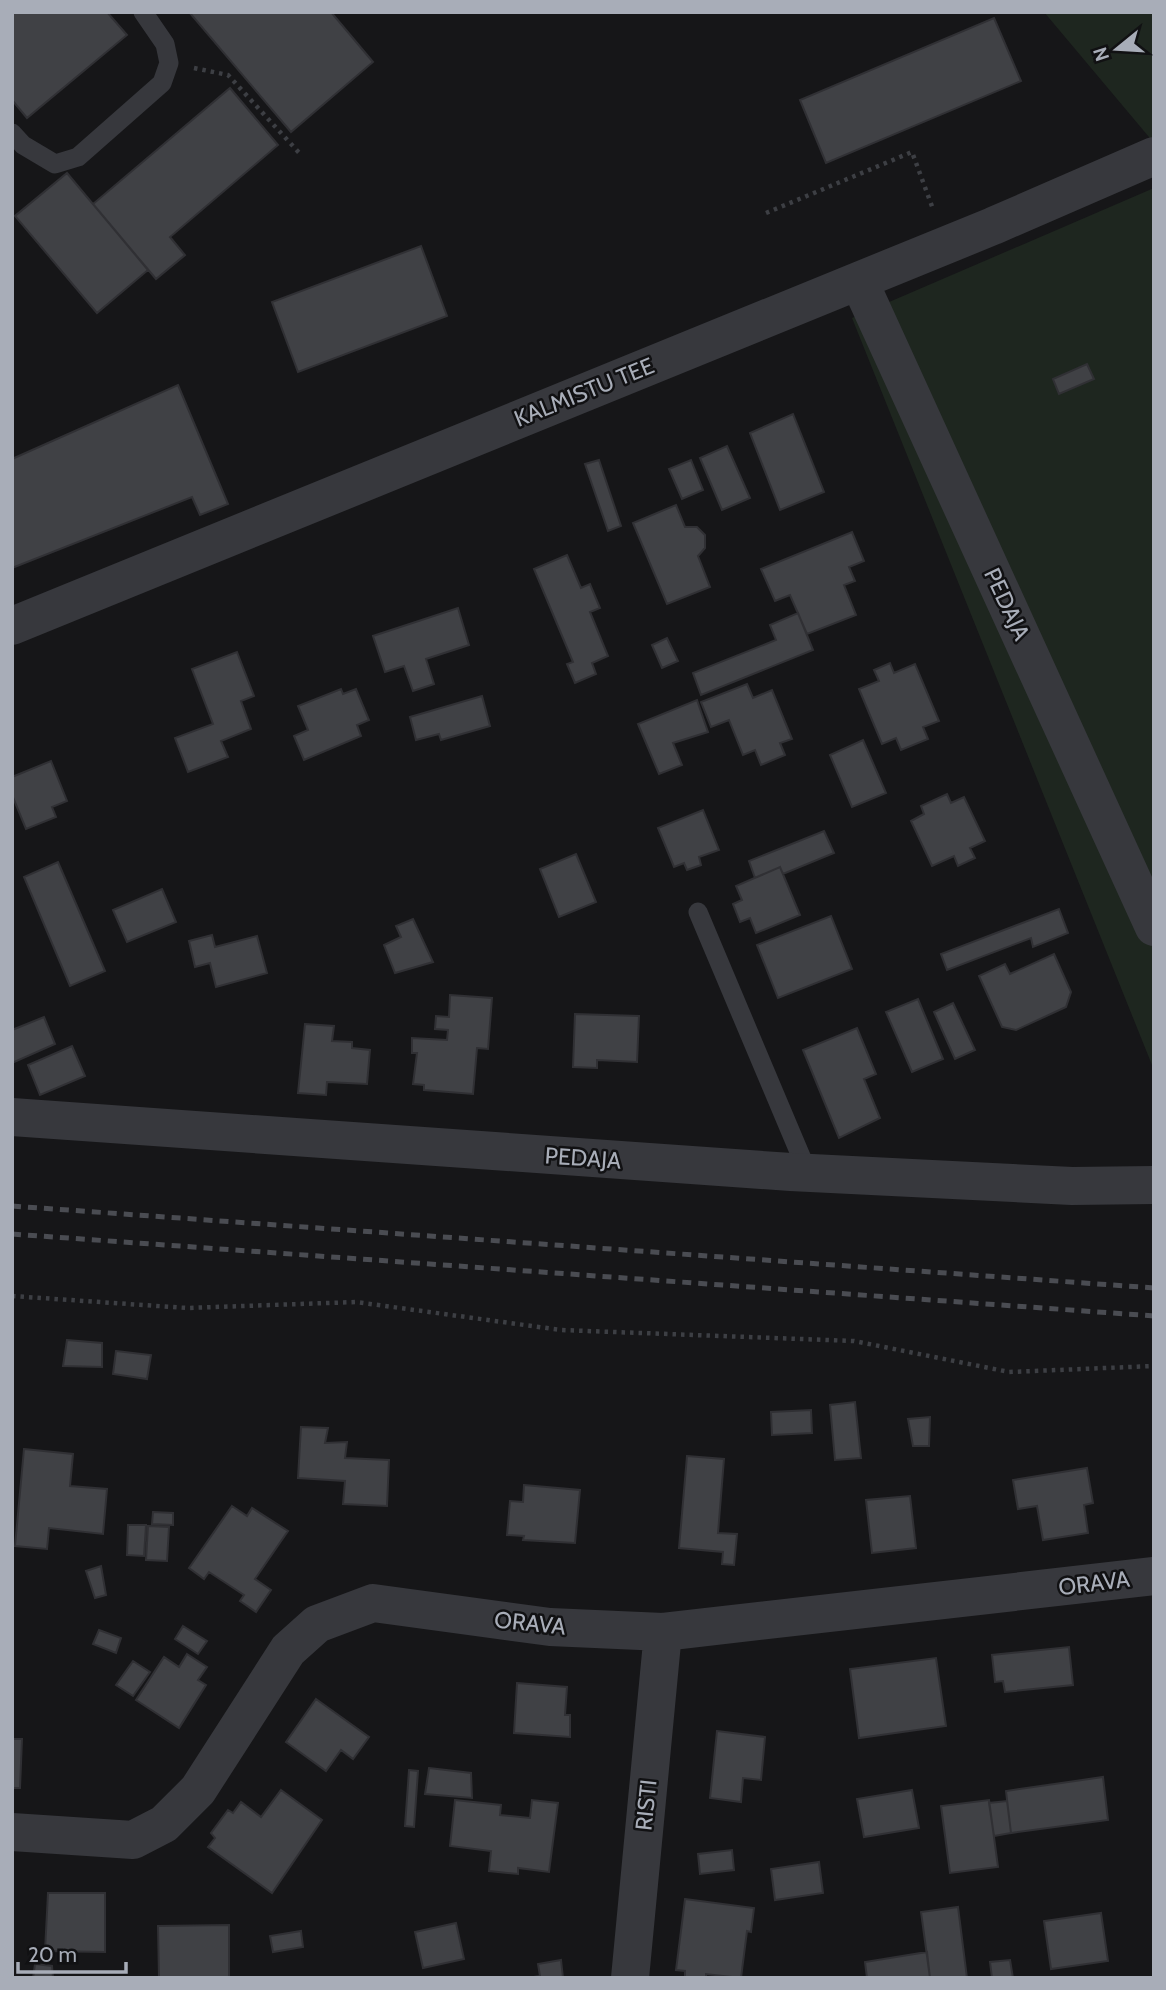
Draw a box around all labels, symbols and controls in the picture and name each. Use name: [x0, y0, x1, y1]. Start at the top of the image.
north arrow: [1082, 14, 1152, 84]
text: N: [1088, 44, 1114, 64]
street label: KALMISTU TEE: [510, 351, 658, 433]
street label: PEDAJA: [978, 563, 1036, 645]
street label: PEDAJA: [544, 1141, 622, 1175]
street label: ORAVA: [1057, 1565, 1131, 1601]
street label: ORAVA: [493, 1605, 567, 1641]
street label: RISTI: [629, 1778, 663, 1832]
scale bar: [18, 1930, 126, 1974]
text: 20 m: [28, 1942, 77, 1967]

